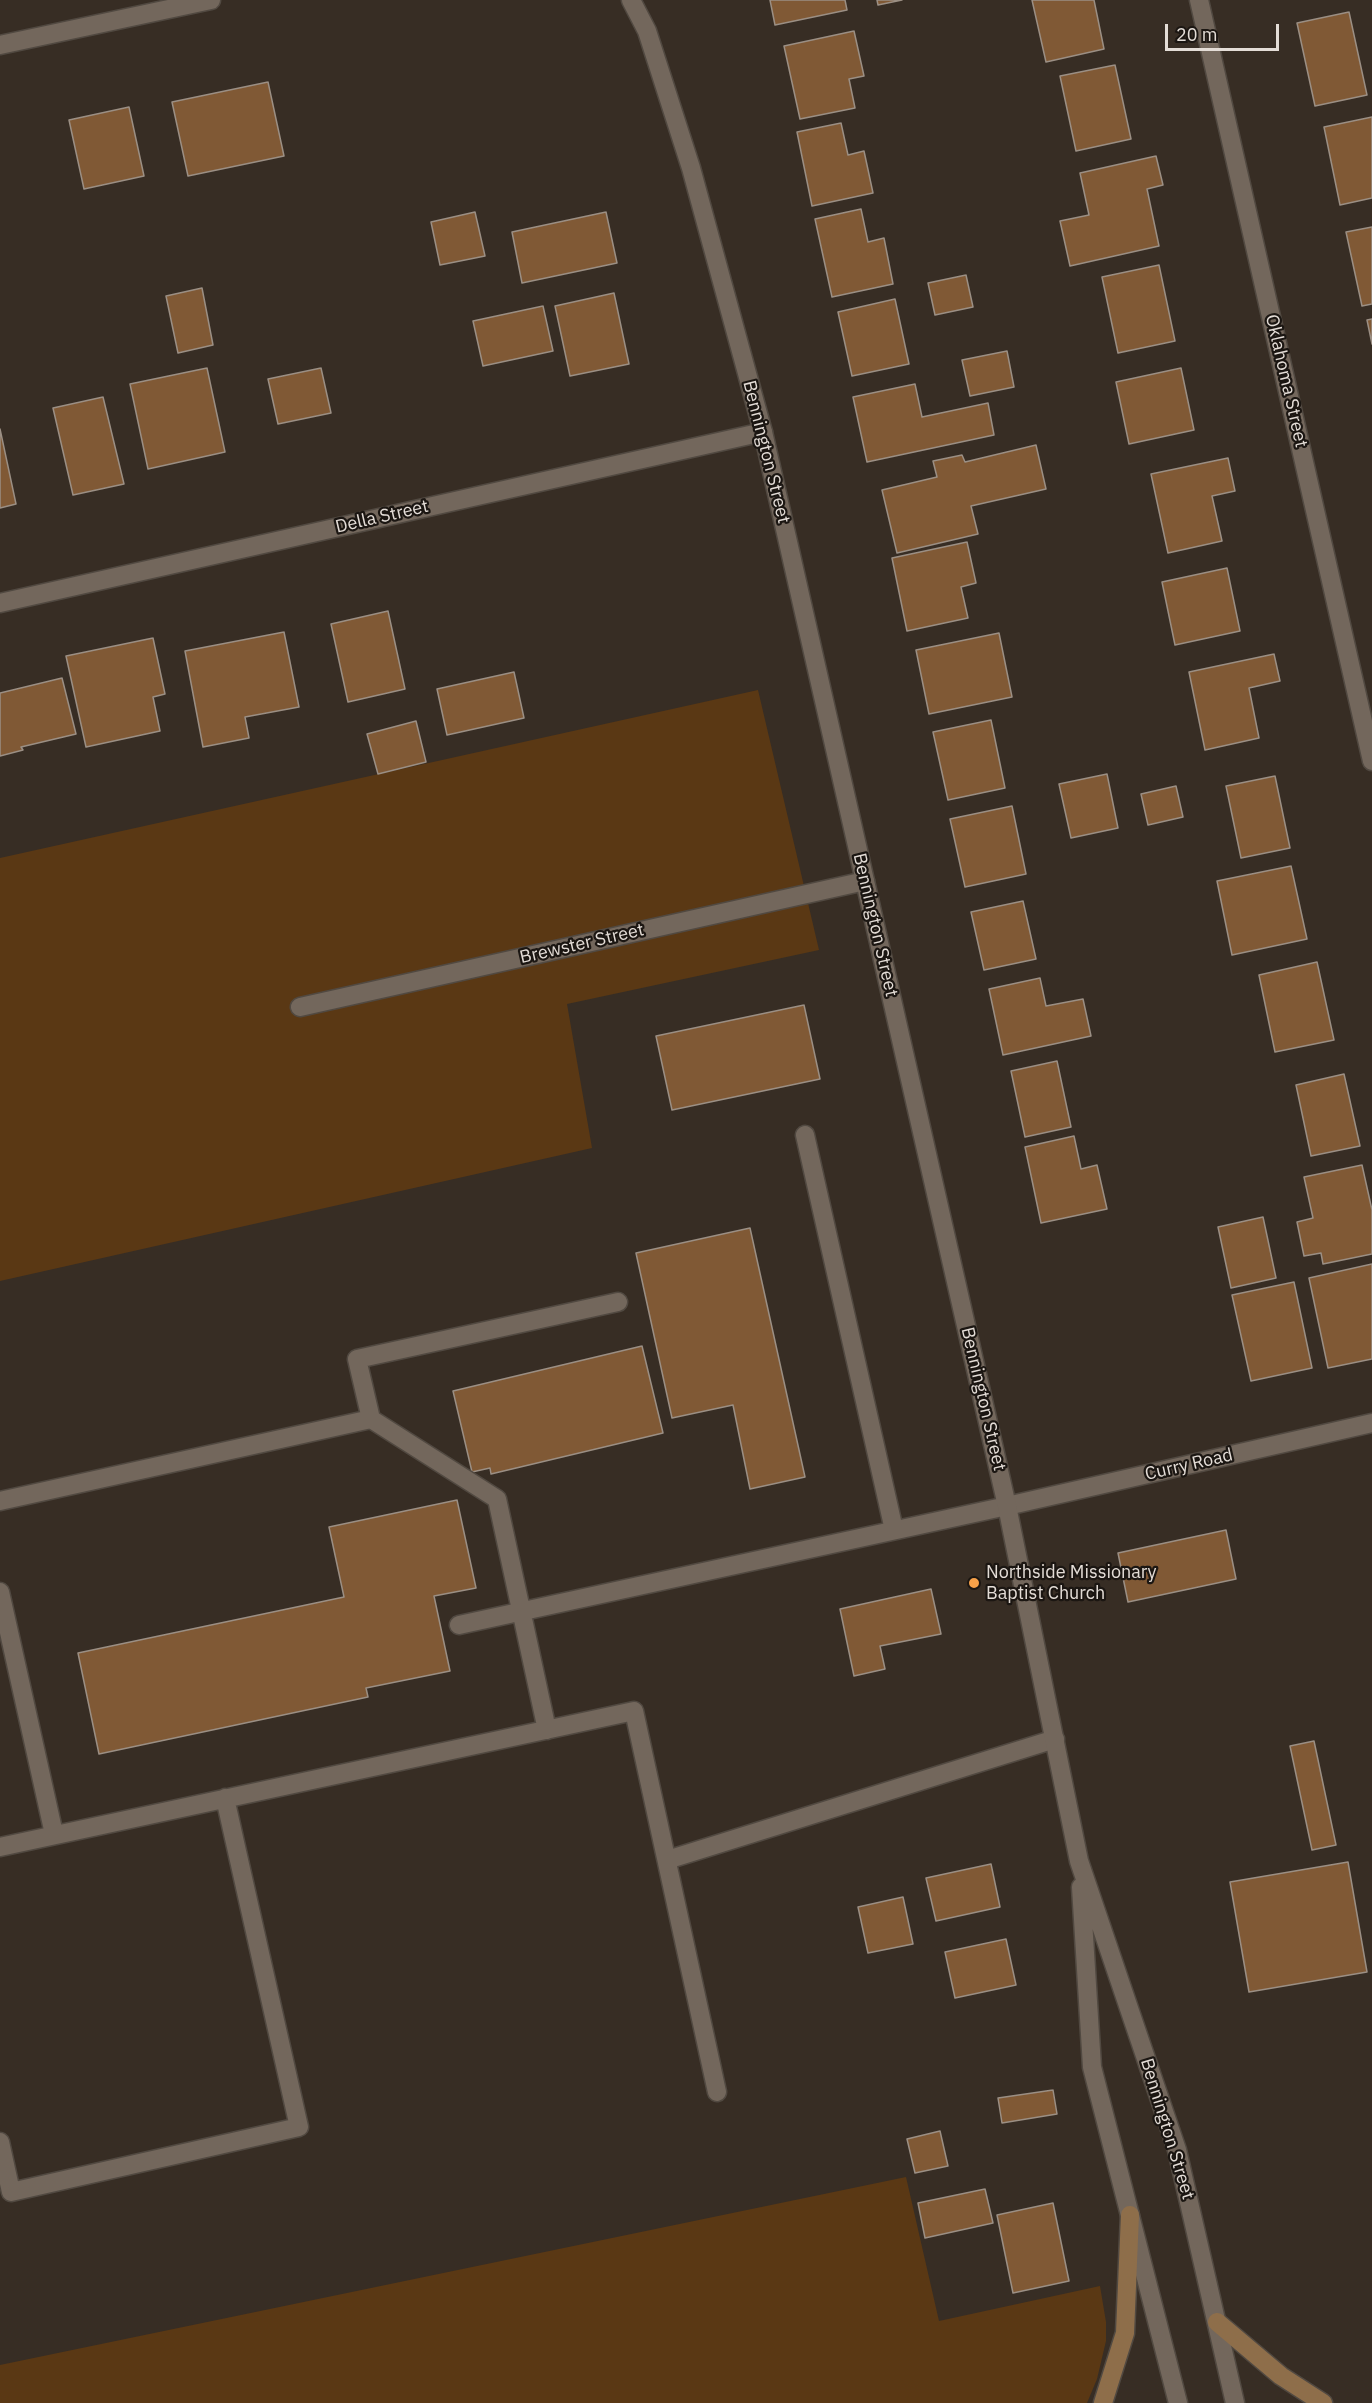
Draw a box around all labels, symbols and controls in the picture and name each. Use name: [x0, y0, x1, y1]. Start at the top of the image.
scale bar: [1168, 12, 1282, 50]
text: 20 m: [1176, 23, 1218, 46]
street label: Oklahoma Street: [1260, 312, 1312, 450]
street label: Bennington Street: [738, 378, 794, 526]
street label: Della Street: [333, 496, 431, 538]
street label: Bennington Street: [848, 851, 902, 999]
street label: Brewster Street: [518, 919, 646, 969]
street label: Bennington Street: [956, 1325, 1010, 1473]
street label: Curry Road: [1143, 1444, 1235, 1486]
place label: Northside Missionary Baptist Church: [986, 1562, 1157, 1604]
marker: Northside Missionary Baptist Church: [967, 1576, 981, 1590]
street label: Bennington Street: [1135, 2056, 1199, 2202]

